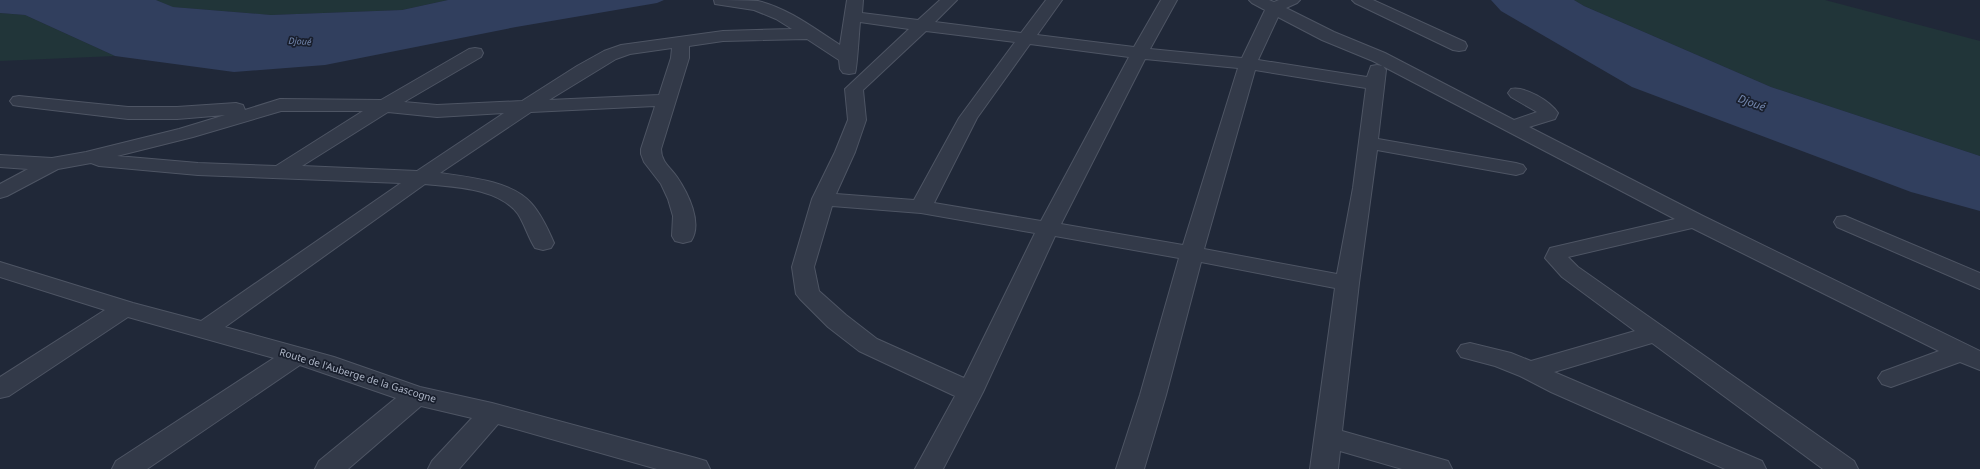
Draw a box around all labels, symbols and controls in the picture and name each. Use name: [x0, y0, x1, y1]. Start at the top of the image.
water label: Djoué: [288, 34, 312, 48]
water label: Djoué: [1736, 90, 1768, 114]
street label: Route de l'Auberge de la Gascogne: [278, 344, 438, 406]

